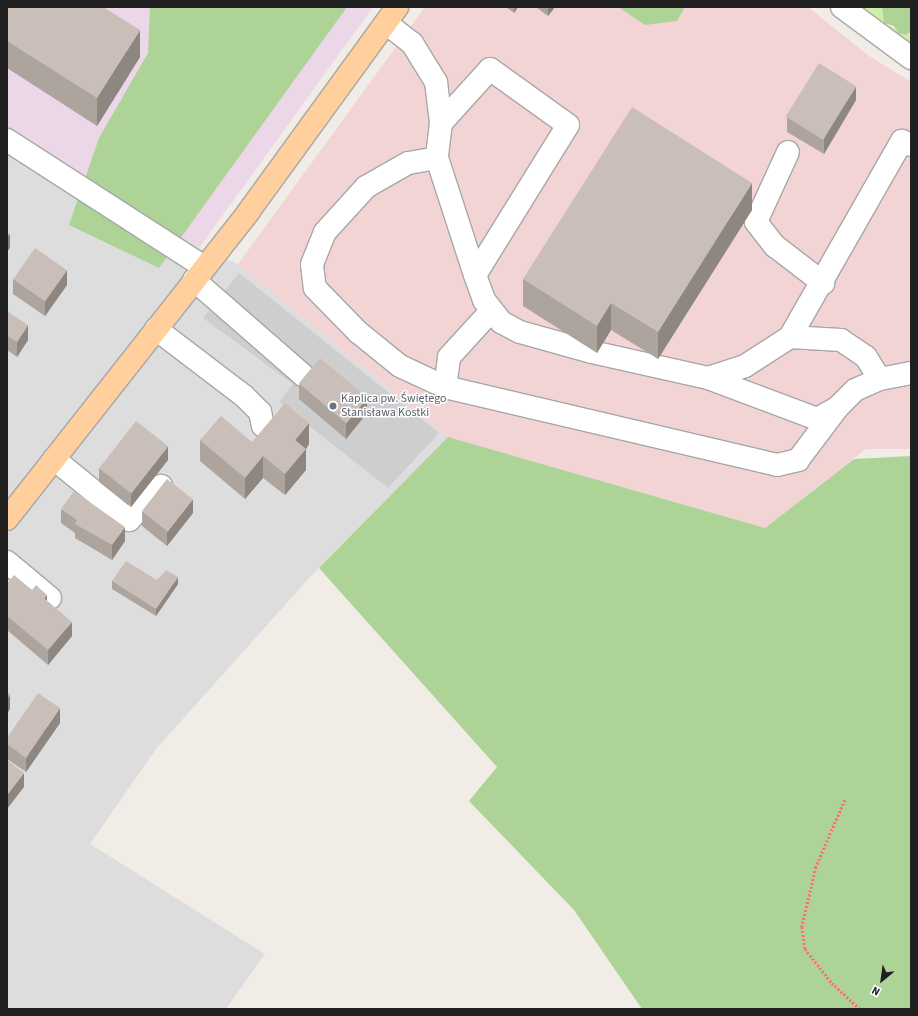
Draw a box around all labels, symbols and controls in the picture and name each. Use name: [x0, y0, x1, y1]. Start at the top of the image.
place label: Kaplica pw. Świętego Stanisława Kostki: [341, 392, 447, 420]
marker: Kaplica pw. Świętego Stanisława Kostki: [328, 401, 338, 411]
north arrow: [862, 960, 902, 1000]
text: N: [869, 983, 883, 999]

